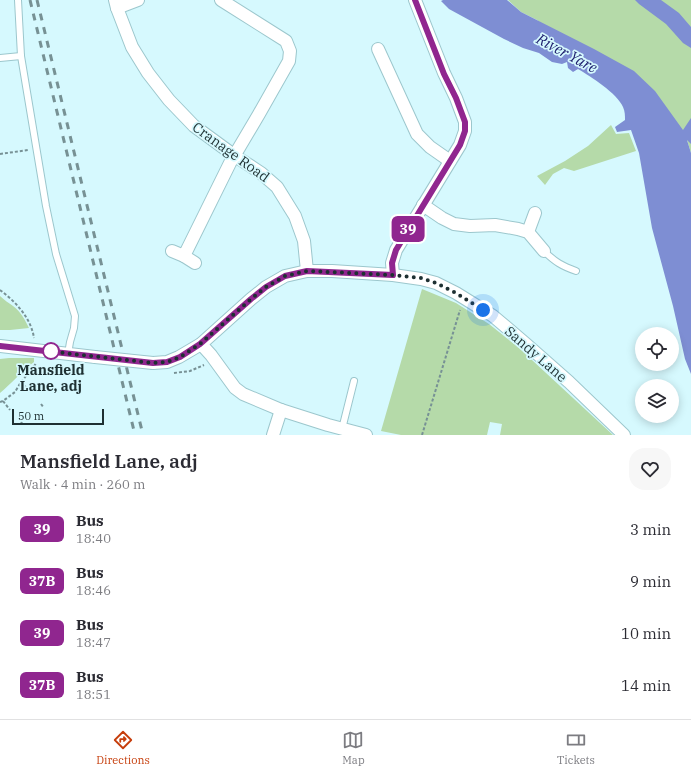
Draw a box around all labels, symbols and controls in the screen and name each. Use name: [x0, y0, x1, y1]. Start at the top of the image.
water label: River Yare: [533, 29, 601, 77]
street label: Cranage Road: [189, 118, 273, 186]
line badge: 39: [390, 216, 426, 242]
text: 39: [400, 220, 416, 238]
your location: [473, 300, 493, 320]
street label: Sandy Lane: [501, 322, 571, 386]
map controls: [635, 327, 679, 423]
button: locate: [635, 327, 679, 371]
marker: Mansfield Lane, adj: [42, 342, 60, 360]
place label: Mansfield Lane, adj: [17, 361, 85, 395]
button: layers: [635, 379, 679, 423]
scale bar: [12, 407, 104, 426]
text: 50 m: [18, 409, 44, 423]
button: heart: [629, 448, 671, 490]
text: Mansfield Lane, adj: [20, 449, 198, 473]
text: Walk · 4 min · 260 m: [20, 476, 145, 493]
text: Bus: [76, 511, 104, 530]
text: 39: [34, 520, 50, 538]
text: 3 min: [630, 520, 671, 539]
text: 18:40: [76, 530, 111, 547]
text: Bus: [76, 563, 104, 582]
text: 37B: [29, 572, 55, 590]
text: 9 min: [630, 572, 671, 591]
text: 18:46: [76, 582, 111, 599]
text: Bus: [76, 615, 104, 634]
text: 39: [34, 624, 50, 642]
text: 10 min: [621, 624, 671, 643]
text: 18:47: [76, 634, 111, 651]
text: Bus: [76, 667, 104, 686]
text: 37B: [29, 676, 55, 694]
text: 14 min: [621, 676, 671, 695]
text: 18:51: [76, 686, 111, 703]
tab: Directions: [96, 729, 150, 767]
tab: Map: [342, 729, 365, 767]
tab: Tickets: [557, 729, 595, 767]

